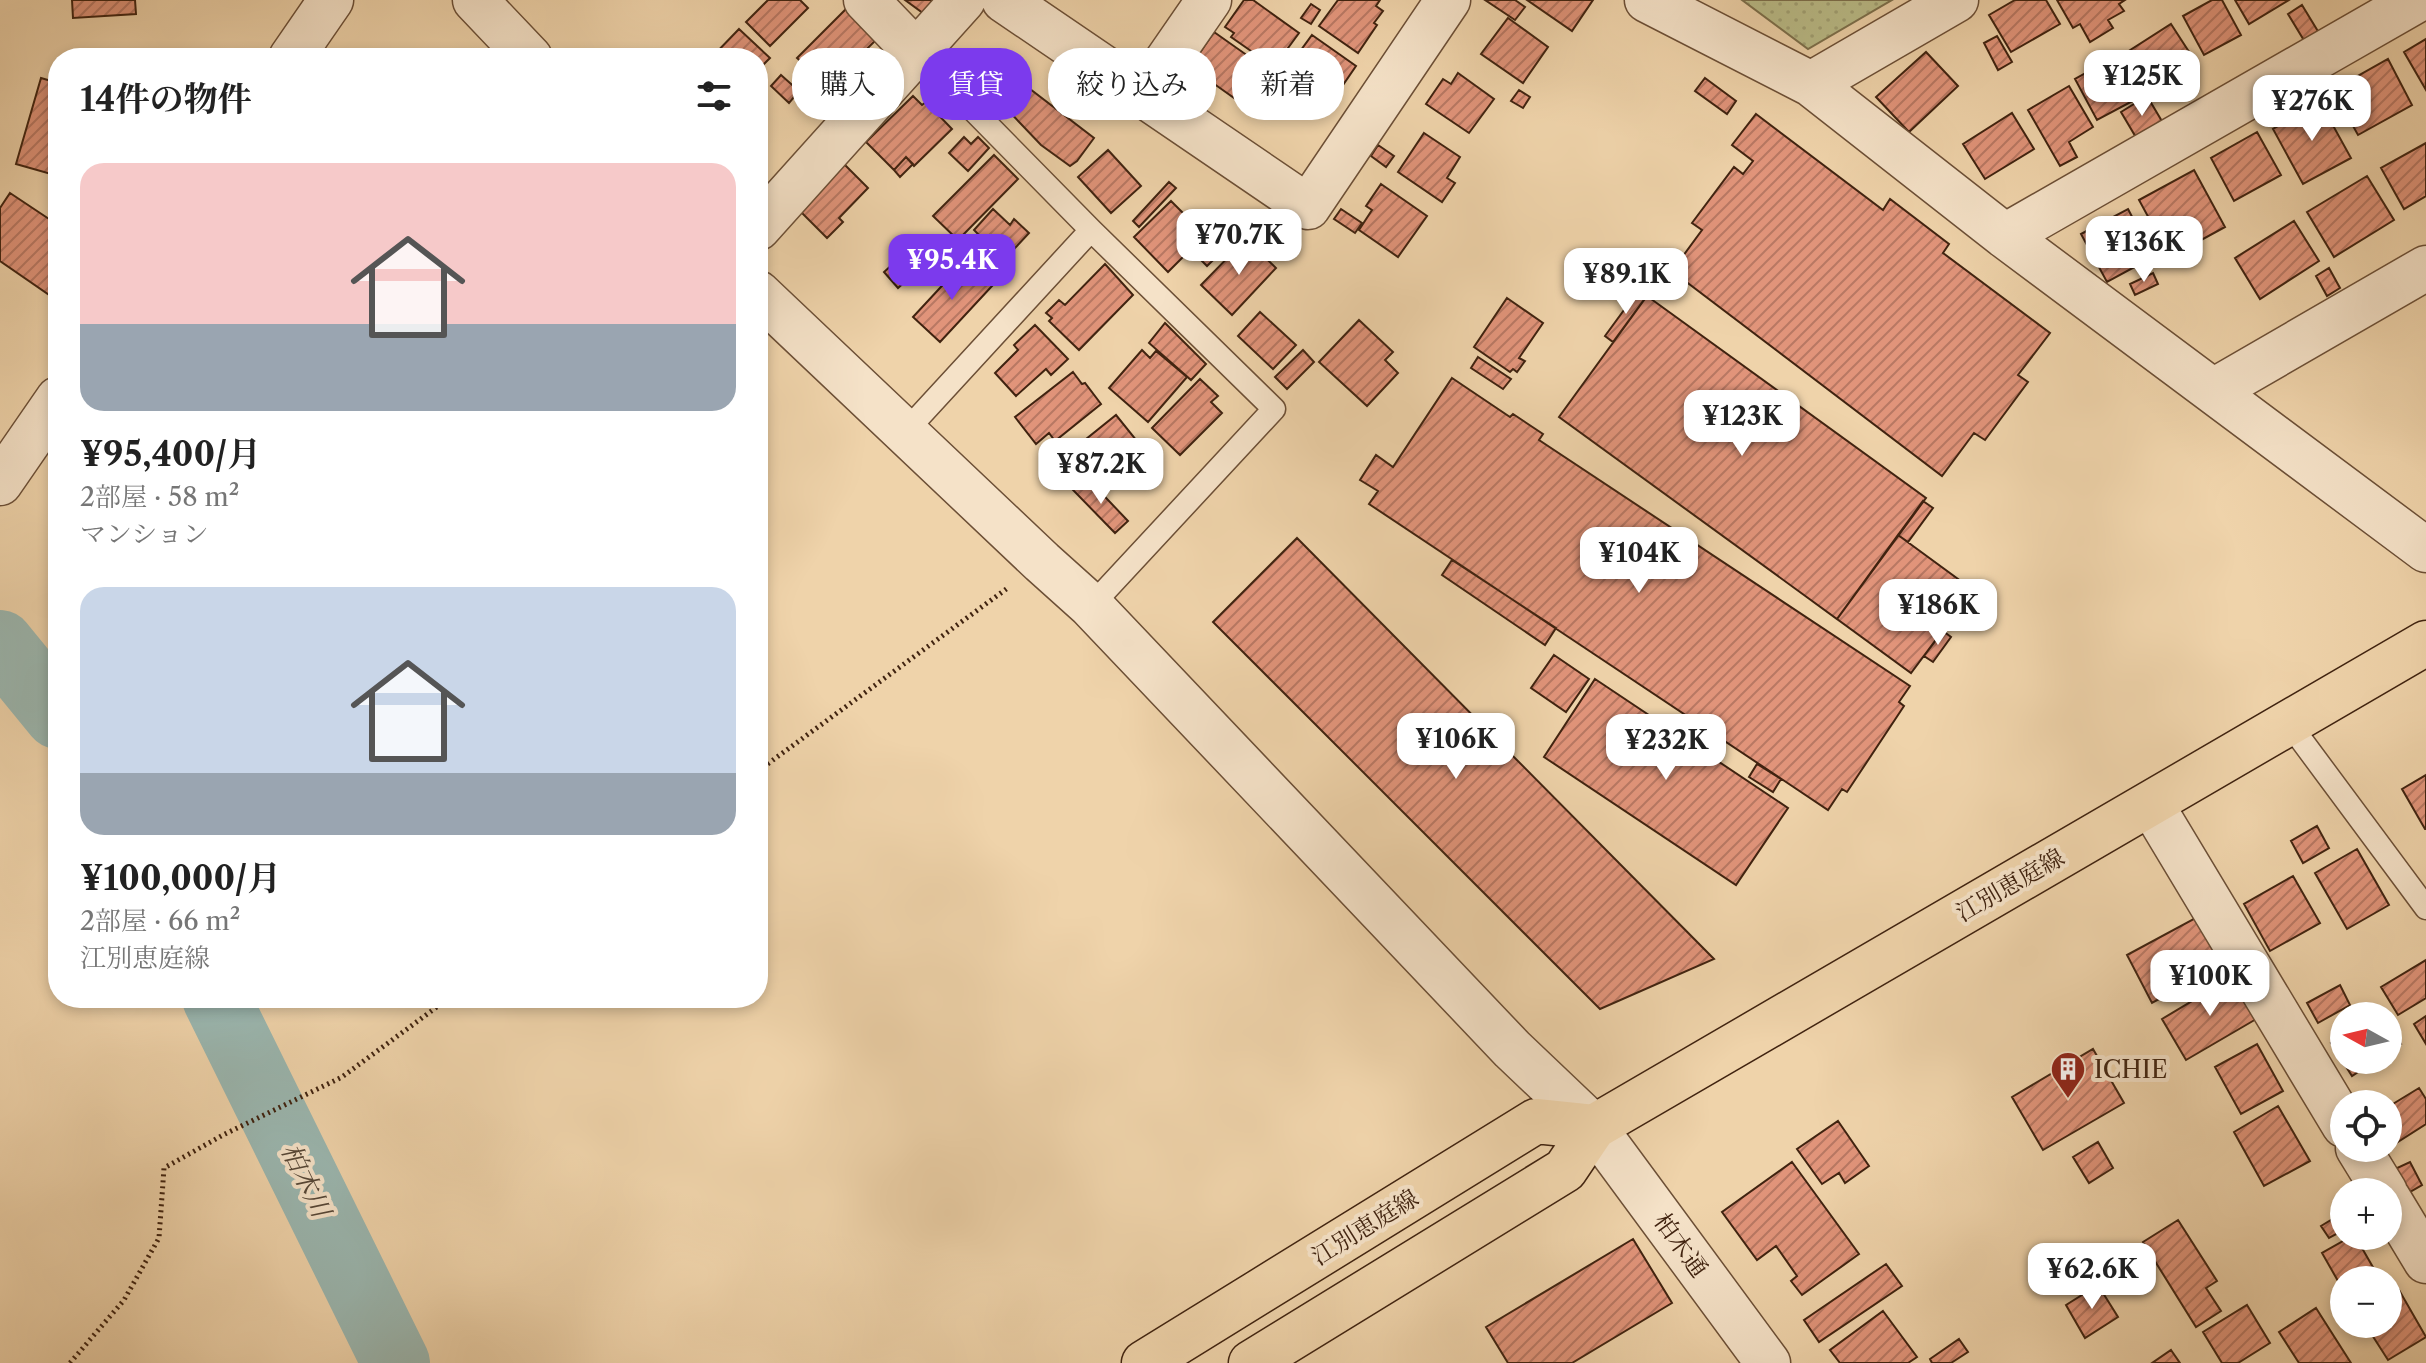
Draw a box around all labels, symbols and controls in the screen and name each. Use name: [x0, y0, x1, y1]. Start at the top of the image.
chip: 購入: [792, 48, 904, 120]
chip: 賃貸: [920, 48, 1032, 120]
chip: 絞り込み: [1048, 48, 1216, 120]
chip: 新着: [1232, 48, 1344, 120]
pin: ¥125K: [2086, 50, 2198, 118]
text: ¥125K: [2102, 60, 2182, 92]
icon: filters: [692, 74, 736, 118]
pin: ¥276K: [2256, 75, 2368, 143]
text: 14件の物件: [80, 78, 251, 120]
text: ¥276K: [2271, 85, 2353, 117]
pin: ¥70.7K: [1174, 209, 1304, 277]
icon: home: [336, 215, 480, 359]
pin: ¥136K: [2088, 216, 2200, 284]
text: ¥70.7K: [1195, 219, 1283, 251]
text: ¥136K: [2104, 226, 2184, 258]
pin: ¥95.4K: [887, 234, 1017, 302]
text: ¥95.4K: [906, 244, 998, 276]
pin: ¥89.1K: [1561, 248, 1691, 316]
text: ¥89.1K: [1582, 258, 1670, 290]
pin: ¥123K: [1686, 390, 1798, 458]
text: ¥123K: [1702, 400, 1782, 432]
text: ¥95,400/月: [80, 433, 261, 475]
pin: ¥87.2K: [1036, 438, 1166, 506]
text: ¥87.2K: [1056, 448, 1146, 480]
text: 2部屋 · 58 m²: [80, 481, 239, 513]
text: マンション: [80, 518, 209, 550]
pin: ¥104K: [1583, 527, 1695, 595]
text: ¥104K: [1598, 537, 1680, 569]
pin: ¥186K: [1882, 579, 1994, 647]
text: ¥186K: [1897, 589, 1979, 621]
icon: home: [336, 639, 480, 783]
pin: ¥106K: [1400, 713, 1512, 781]
pin: ¥232K: [1610, 714, 1722, 782]
text: ¥106K: [1415, 723, 1497, 755]
text: ¥232K: [1624, 724, 1708, 756]
street label: 江別恵庭線: [1951, 842, 2069, 928]
text: ¥100,000/月: [80, 857, 281, 899]
text: 2部屋 · 66 m²: [80, 905, 240, 937]
text: 江別恵庭線: [80, 942, 210, 974]
pin: ¥100K: [2154, 950, 2266, 1018]
text: ¥100K: [2168, 960, 2252, 992]
north arrow: [2330, 1002, 2402, 1074]
map controls: [2330, 1002, 2402, 1338]
building icon: ICHIE: [2049, 1050, 2087, 1100]
place label: ICHIE: [2094, 1055, 2167, 1084]
button: locate: [2330, 1090, 2402, 1162]
water label: 柏木川: [275, 1138, 339, 1225]
button: +: [2330, 1178, 2402, 1250]
street label: 江別恵庭線: [1306, 1183, 1424, 1271]
street label: 柏木通: [1648, 1207, 1714, 1283]
pin: ¥62.6K: [2027, 1243, 2157, 1311]
text: ¥62.6K: [2046, 1253, 2138, 1285]
button: −: [2330, 1266, 2402, 1338]

